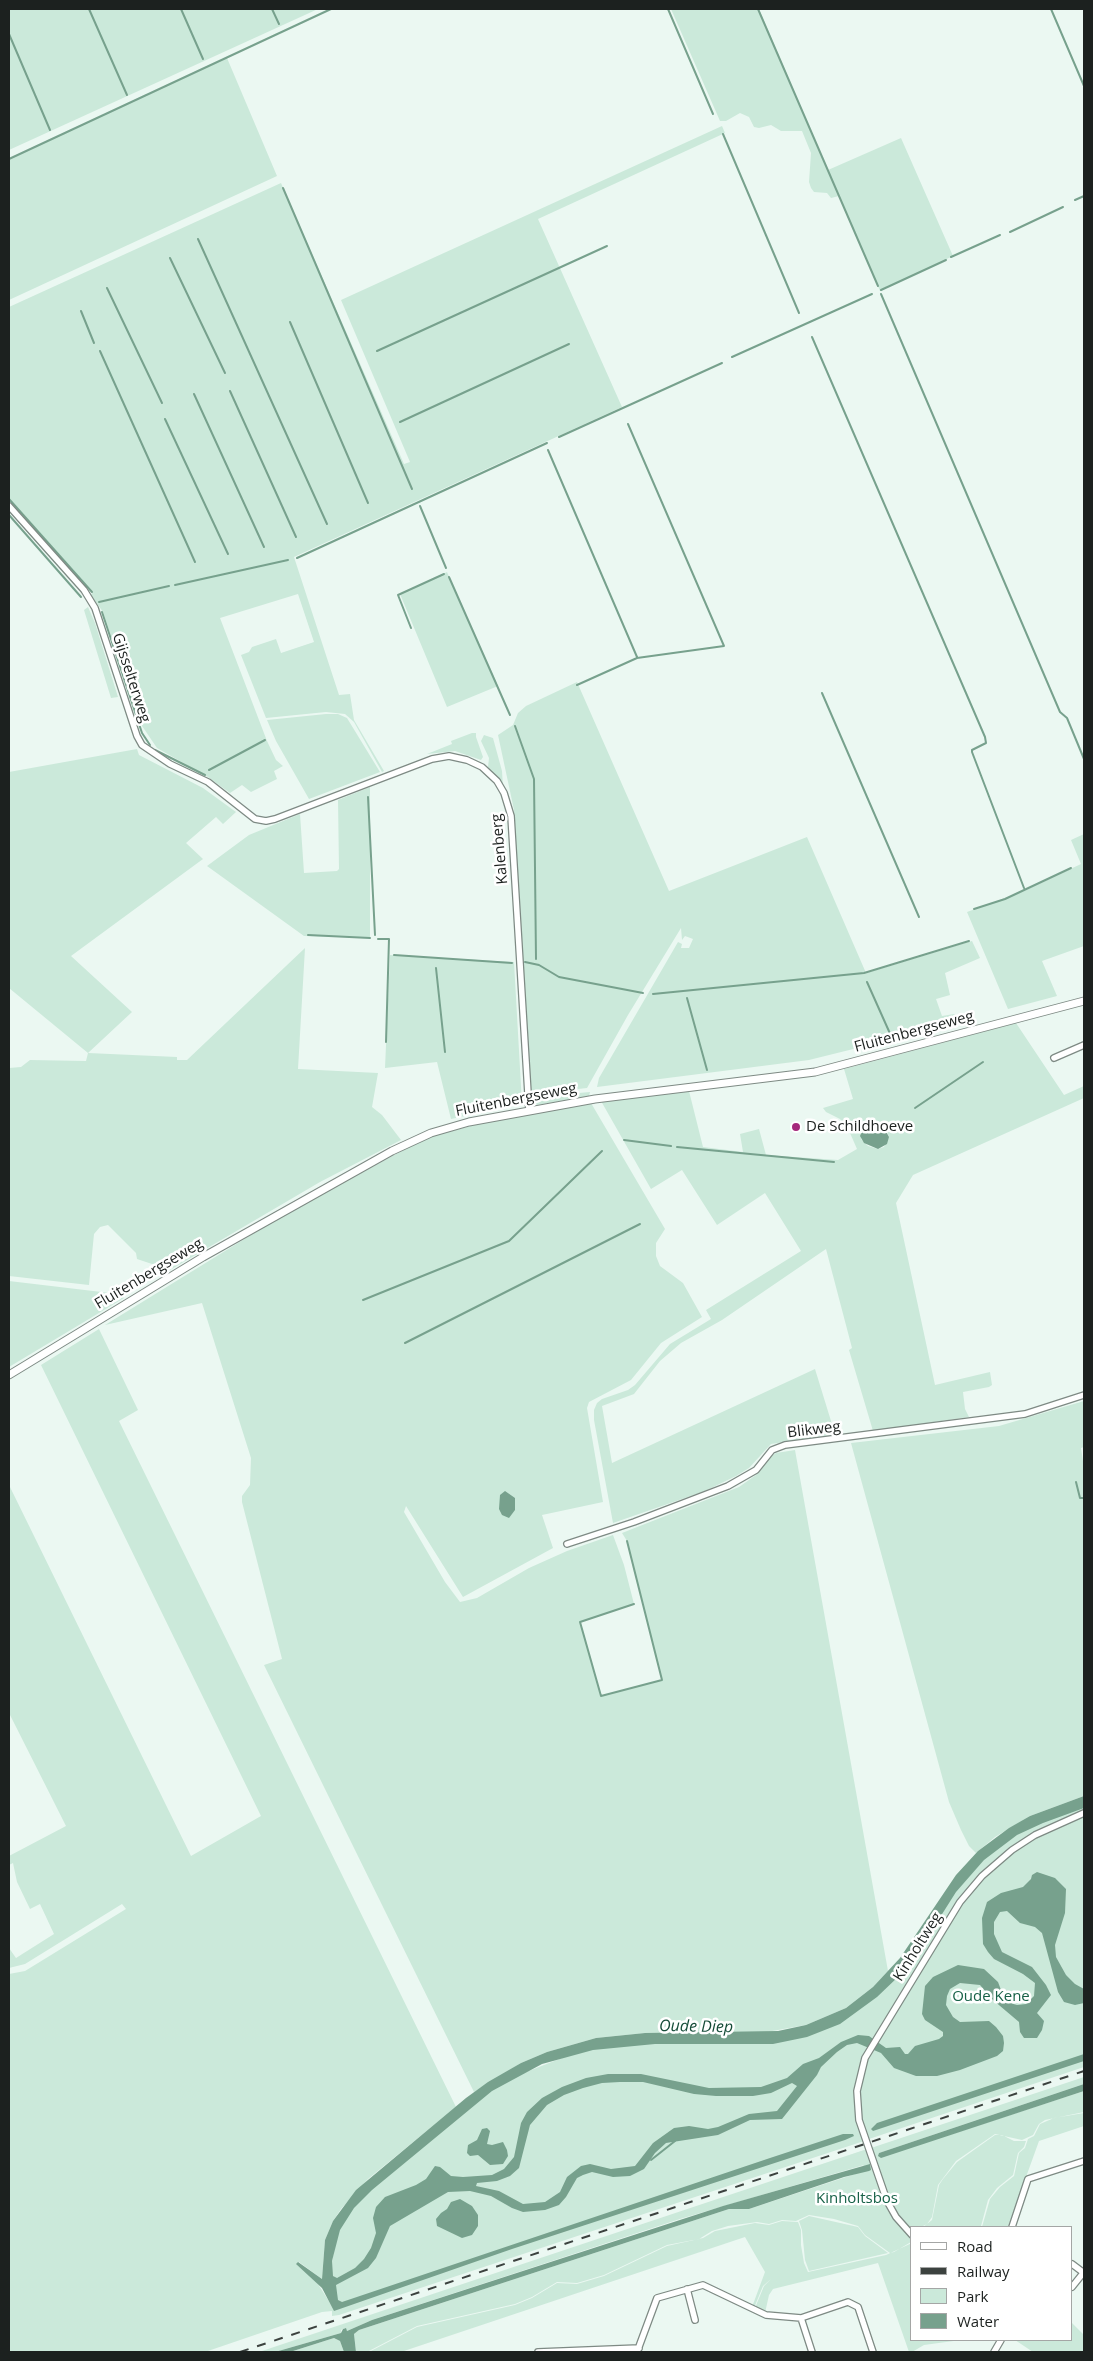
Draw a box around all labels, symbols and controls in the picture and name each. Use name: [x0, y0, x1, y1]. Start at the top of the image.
street label: Gijsselterweg: [108, 631, 154, 725]
street label: Kalenberg: [488, 813, 512, 885]
street label: Fluitenbergseweg: [852, 1007, 976, 1057]
street label: Fluitenbergseweg: [454, 1079, 578, 1121]
place label: De Schildhoeve: [806, 1118, 913, 1136]
marker: De Schildhoeve: [790, 1121, 802, 1133]
street label: Fluitenbergseweg: [92, 1235, 206, 1313]
street label: Blikweg: [786, 1418, 842, 1442]
street label: Kinholtweg: [890, 1909, 946, 1985]
park label: Oude Kene: [952, 1988, 1030, 2006]
water label: Oude Diep: [659, 2017, 733, 2037]
park label: Kinholtsbos: [816, 2190, 898, 2208]
legend: [910, 2226, 1073, 2341]
text: Road: [957, 2236, 993, 2256]
text: Railway: [957, 2261, 1010, 2281]
text: Park: [957, 2286, 988, 2306]
text: Water: [957, 2311, 999, 2331]

